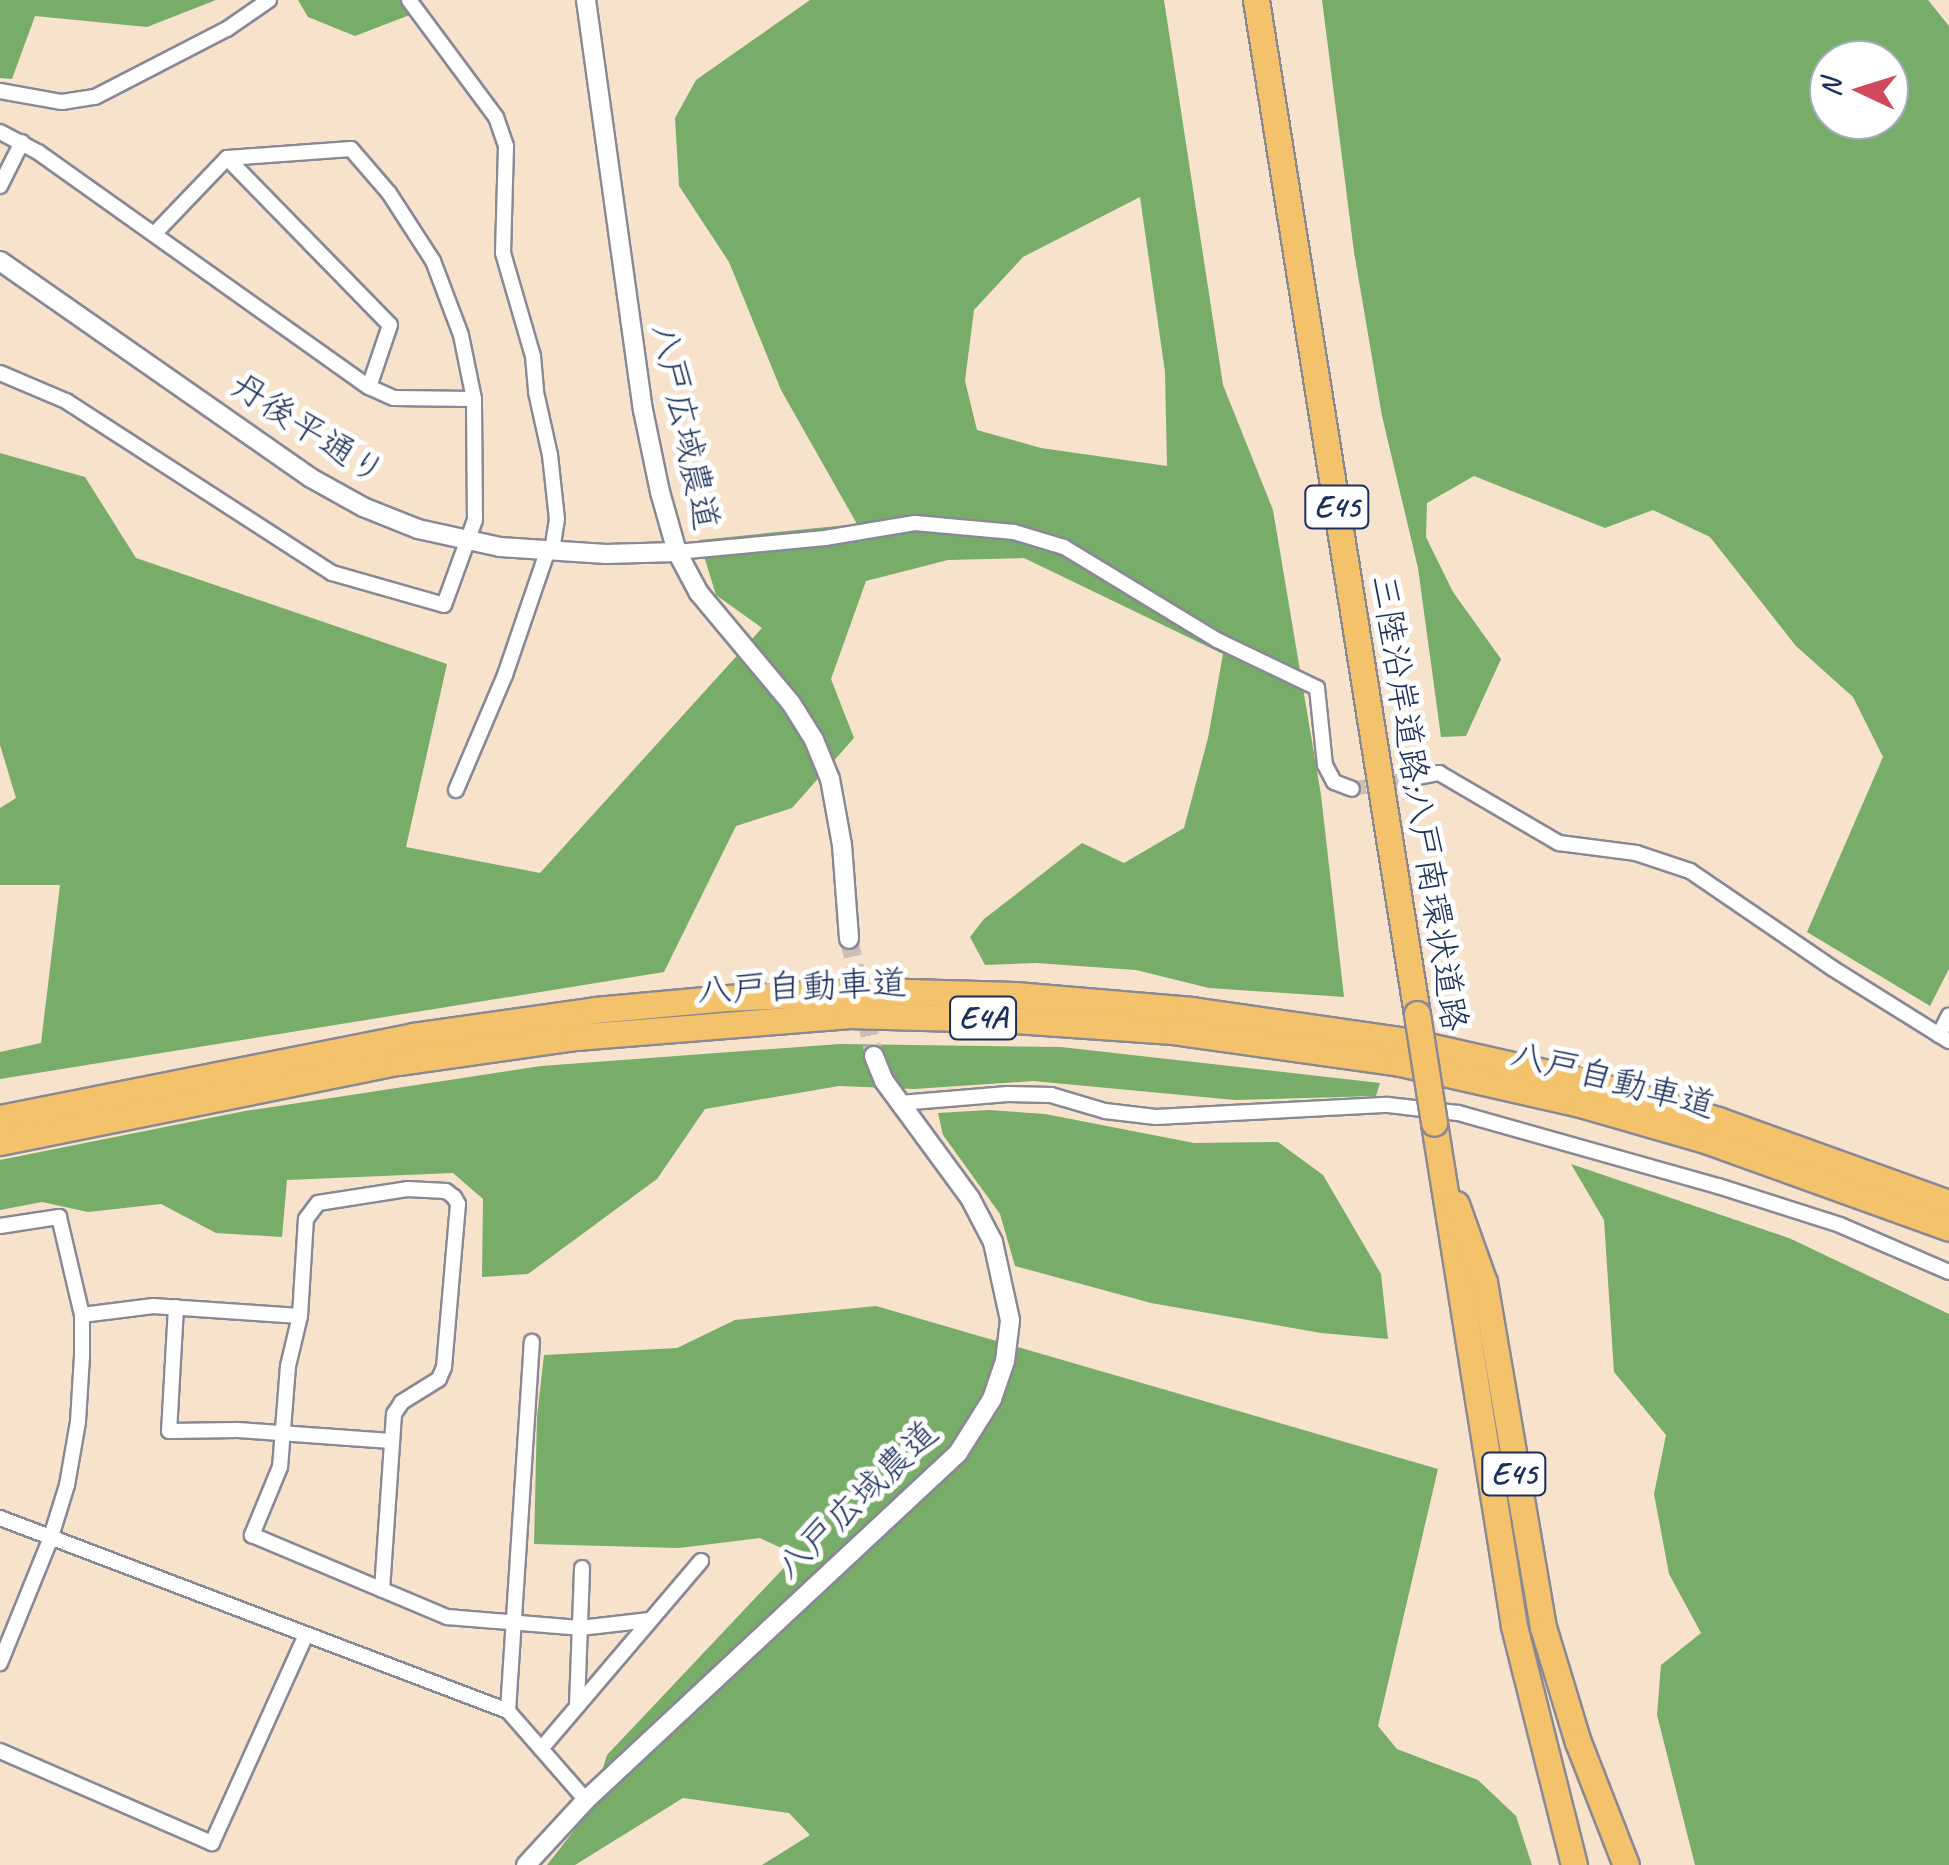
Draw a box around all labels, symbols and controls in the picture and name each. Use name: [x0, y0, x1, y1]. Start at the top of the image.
north arrow: [1809, 40, 1909, 140]
text: N: [1813, 78, 1849, 98]
street label: 八戸広域農道: [643, 320, 727, 534]
street label: 丹後平通り: [223, 364, 393, 494]
road number: E45: [1302, 480, 1372, 534]
street label: 三陸沿岸道路;八戸南環状道路: [1362, 572, 1476, 1034]
street label: 八戸自動車道: [696, 962, 908, 1012]
road number: E4A: [948, 991, 1018, 1045]
street label: 八戸自動車道: [1506, 1033, 1720, 1127]
street label: 八戸広域農道: [767, 1412, 947, 1588]
road number: E45: [1479, 1447, 1549, 1501]

